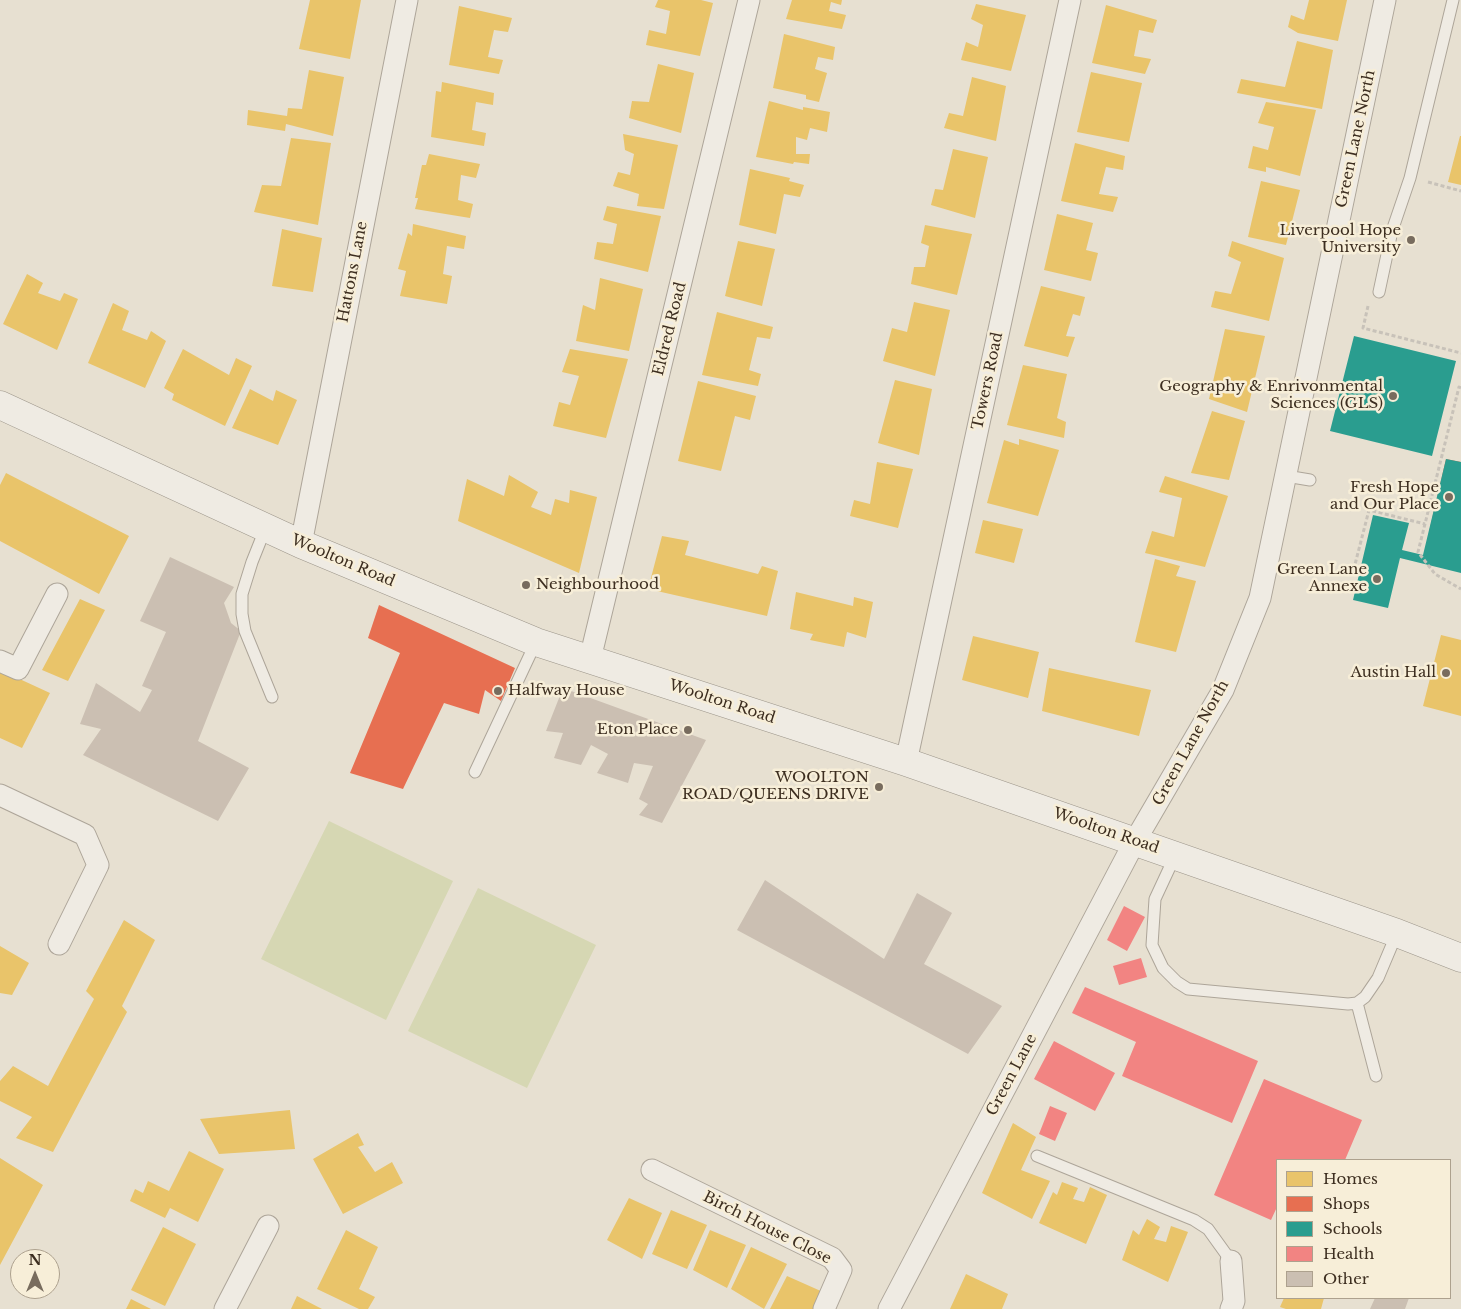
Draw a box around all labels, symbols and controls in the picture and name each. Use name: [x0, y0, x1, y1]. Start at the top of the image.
street label: Green Lane North: [1333, 68, 1379, 210]
street label: Hattons Lane: [334, 220, 372, 324]
place label: Liverpool Hope University: [1279, 222, 1401, 257]
marker: Liverpool Hope University: [1405, 234, 1417, 246]
street label: Eldred Road: [650, 280, 690, 378]
street label: Towers Road: [969, 331, 1007, 431]
place label: Geography & Enrivonmental Sciences (GLS): [1159, 378, 1383, 413]
marker: Geography & Enrivonmental Sciences (GLS): [1387, 390, 1399, 402]
place label: Fresh Hope and Our Place: [1330, 479, 1439, 514]
marker: Fresh Hope and Our Place: [1443, 491, 1455, 503]
street label: Woolton Road: [288, 531, 398, 591]
place label: Green Lane Annexe: [1277, 561, 1367, 596]
marker: Green Lane Annexe: [1371, 573, 1383, 585]
place label: Neighbourhood: [536, 576, 659, 594]
marker: Neighbourhood: [520, 579, 532, 591]
place label: Austin Hall: [1350, 664, 1436, 682]
marker: Austin Hall: [1440, 667, 1452, 679]
street label: Woolton Road: [666, 676, 778, 728]
street label: Green Lane North: [1149, 677, 1233, 809]
place label: Halfway House: [508, 682, 624, 700]
marker: Halfway House: [492, 685, 504, 697]
place label: Eton Place: [597, 721, 678, 739]
marker: Eton Place: [682, 724, 694, 736]
place label: WOOLTON ROAD/QUEENS DRIVE: [682, 769, 869, 804]
marker: WOOLTON ROAD/QUEENS DRIVE: [873, 781, 885, 793]
street label: Woolton Road: [1051, 804, 1161, 858]
street label: Green Lane: [983, 1031, 1041, 1119]
legend: [1276, 1159, 1451, 1299]
text: Homes: [1323, 1169, 1378, 1188]
street label: Birch House Close: [700, 1188, 834, 1268]
text: Shops: [1323, 1194, 1370, 1213]
text: Schools: [1323, 1219, 1382, 1238]
text: Health: [1323, 1244, 1374, 1263]
north arrow: [10, 1249, 60, 1299]
text: N: [28, 1251, 42, 1269]
text: Other: [1323, 1269, 1369, 1288]

